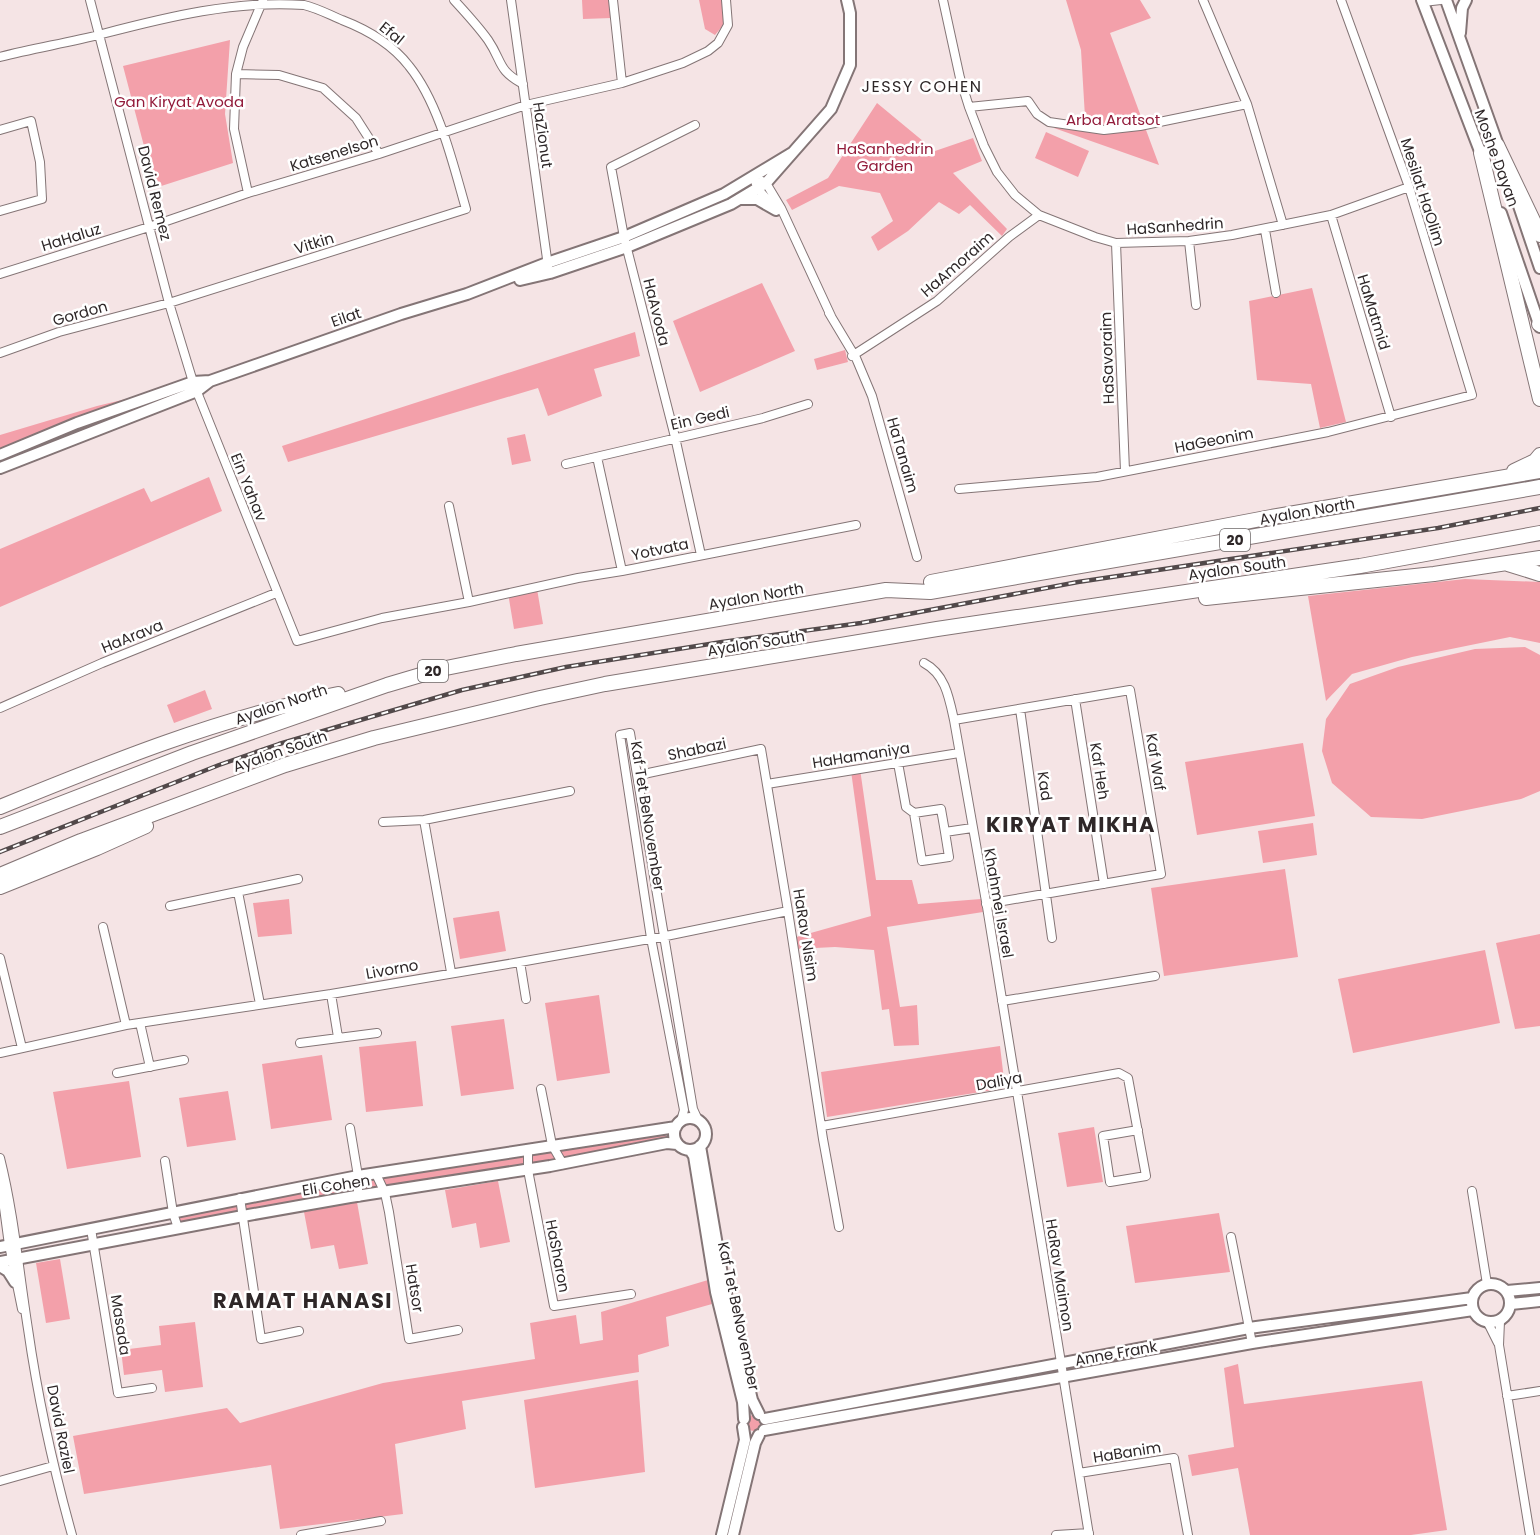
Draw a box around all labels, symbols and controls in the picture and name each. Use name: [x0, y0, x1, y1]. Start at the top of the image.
street label: Efal: [375, 17, 409, 49]
district label: JESSY COHEN: [861, 75, 983, 98]
park label: Gan Kiryat Avoda: [114, 91, 244, 112]
street label: HaZionut: [528, 101, 558, 169]
street label: Moshe Dayan: [1470, 106, 1524, 210]
park label: Arba Aratsot: [1066, 109, 1160, 130]
street label: Katsenelson: [287, 130, 381, 176]
street label: Mesilat HaOlim: [1396, 135, 1450, 249]
park label: HaSanhedrin Garden: [837, 138, 934, 176]
street label: David Remez: [133, 143, 177, 243]
street label: HaSanhedrin: [1126, 212, 1224, 240]
street label: HaHaluz: [39, 218, 103, 256]
street label: HaAmoraim: [916, 226, 998, 302]
street label: Vitkin: [292, 227, 336, 259]
street label: HaMatmid: [1353, 271, 1395, 353]
street label: HaAvoda: [638, 276, 676, 348]
street label: Gordon: [50, 295, 110, 331]
street label: Eilat: [328, 302, 364, 332]
street label: HaSavoraim: [1095, 311, 1119, 405]
street label: Ein Gedi: [669, 401, 731, 435]
street label: HaTanaim: [882, 415, 924, 495]
street label: HaGeonim: [1173, 422, 1255, 458]
street label: Ein Yahav: [226, 450, 272, 525]
street label: Ayalon North: [1258, 492, 1356, 530]
road number: 20: [1220, 529, 1250, 551]
street label: Yotvata: [629, 533, 691, 565]
street label: Ayalon South: [1187, 551, 1287, 585]
street label: Ayalon North: [707, 577, 805, 615]
street label: HaArava: [98, 614, 166, 658]
street label: Ayalon South: [706, 625, 806, 661]
road number: 20: [418, 660, 448, 682]
street label: Ayalon North: [232, 678, 330, 730]
street label: Ayalon South: [230, 725, 330, 777]
street label: Kaf Waf: [1141, 732, 1171, 792]
street label: Shabazi: [666, 733, 728, 765]
street label: HaHamaniya: [811, 737, 911, 773]
street label: Kaf Tet BeNovember: [626, 739, 670, 893]
street label: Kaf Heh: [1085, 741, 1115, 801]
street label: Kad: [1033, 770, 1057, 802]
district label: KIRYAT MIKHA: [986, 810, 1156, 839]
street label: Khahmei Israel: [979, 847, 1019, 959]
street label: HaRav Nisim: [788, 887, 824, 983]
street label: Livorno: [364, 954, 420, 984]
street label: Daliya: [974, 1067, 1024, 1095]
street label: Eli Cohen: [300, 1169, 372, 1201]
street label: HaRav Maimon: [1041, 1217, 1079, 1333]
street label: HaSharon: [541, 1218, 575, 1294]
street label: Kaf Tet BeNovember: [713, 1240, 765, 1393]
street label: Hatsor: [401, 1262, 429, 1314]
district label: RAMAT HANASI: [213, 1286, 393, 1315]
street label: Masada: [106, 1293, 136, 1357]
street label: Anne Frank: [1073, 1335, 1159, 1371]
street label: David Raziel: [42, 1383, 80, 1475]
street label: HaBanim: [1091, 1436, 1163, 1468]

